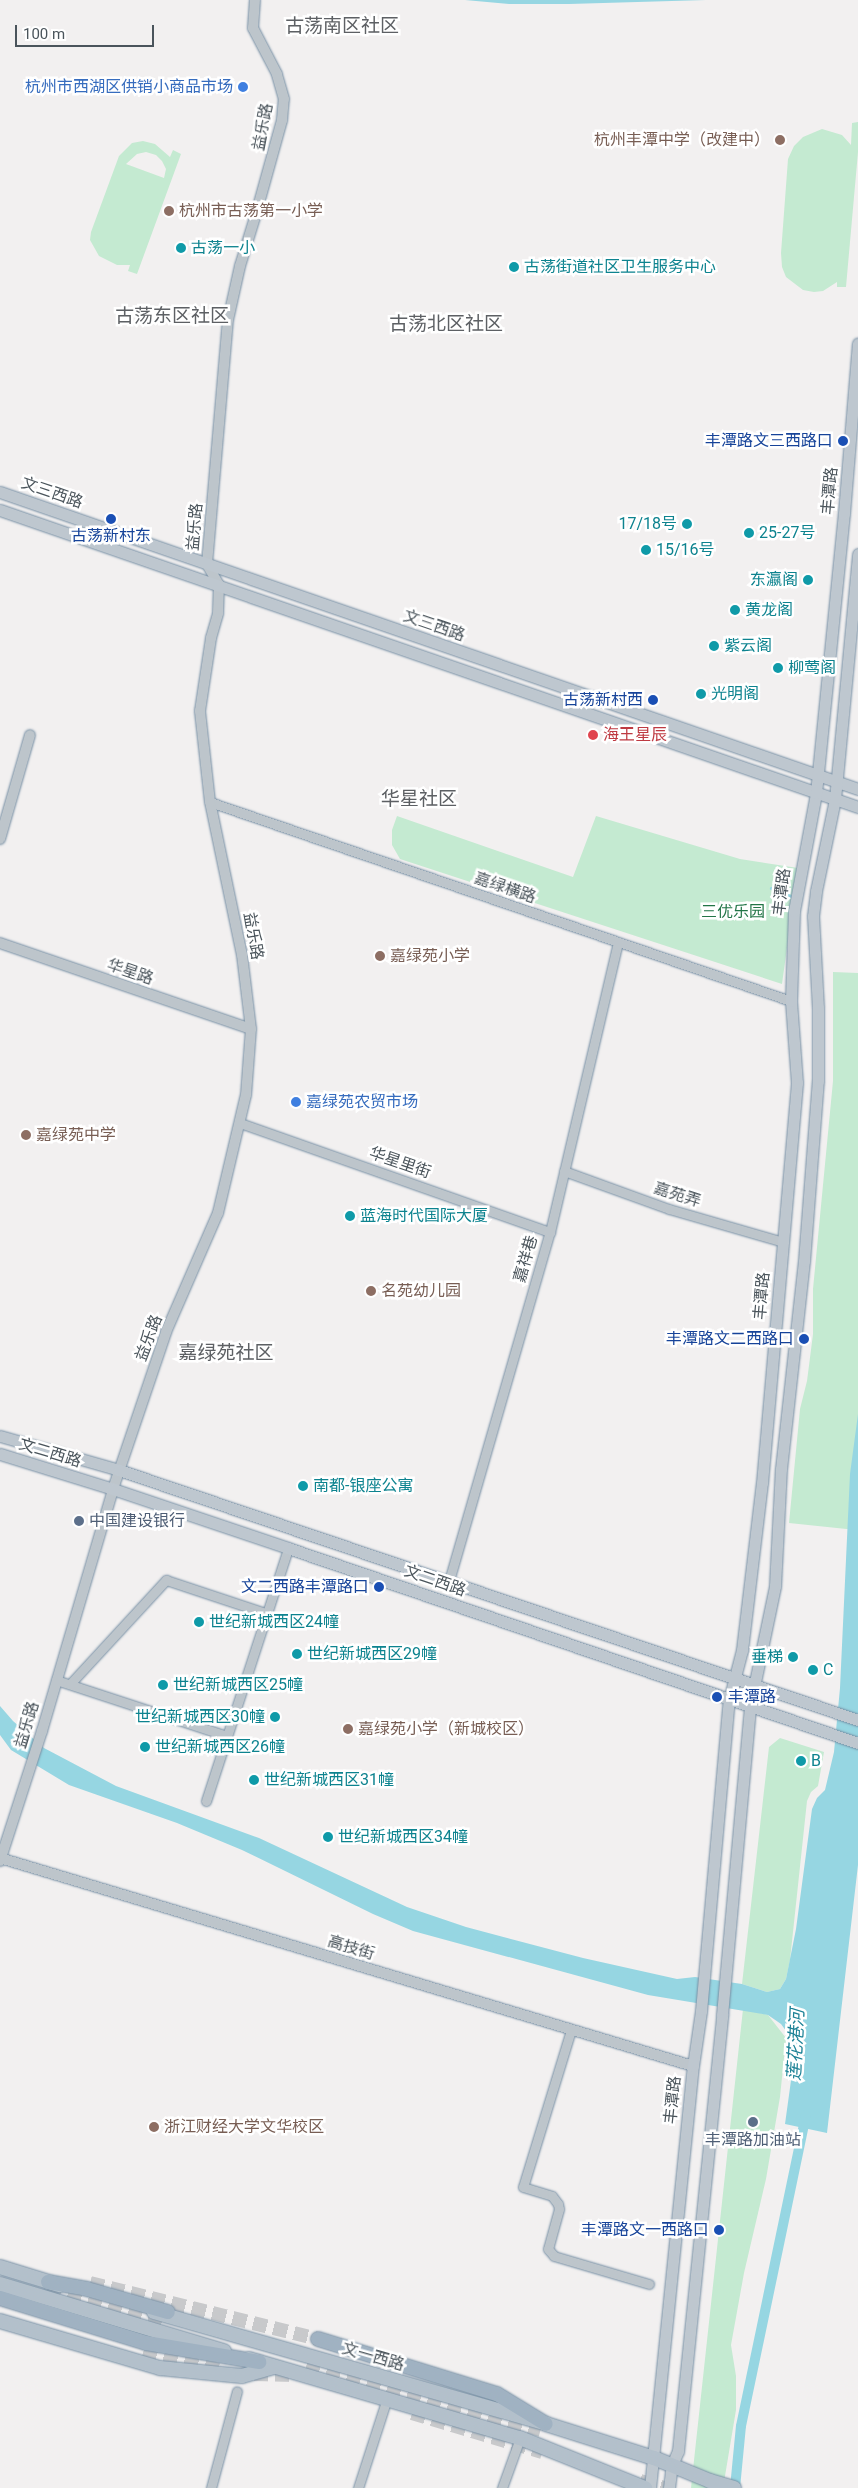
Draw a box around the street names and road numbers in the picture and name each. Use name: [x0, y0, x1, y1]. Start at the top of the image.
street label: 益乐路: [249, 102, 277, 152]
street label: 丰潭路: [818, 466, 842, 516]
street label: 文三西路: [19, 474, 85, 512]
street label: 益乐路: [183, 502, 207, 552]
street label: 文三西路: [401, 607, 467, 645]
street label: 丰潭路: [770, 867, 794, 917]
street label: 嘉绿横路: [472, 869, 538, 907]
street label: 益乐路: [239, 911, 267, 961]
street label: 华星路: [104, 955, 156, 989]
street label: 华星里街: [367, 1144, 433, 1182]
street label: 嘉苑弄: [651, 1178, 703, 1212]
street label: 嘉祥巷: [510, 1233, 542, 1285]
street label: 丰潭路: [750, 1271, 774, 1321]
street label: 益乐路: [131, 1312, 167, 1364]
street label: 文二西路: [17, 1434, 83, 1472]
street label: 文二西路: [402, 1562, 468, 1600]
street label: 益乐路: [11, 1699, 43, 1751]
street label: 高技街: [325, 1932, 377, 1964]
street label: 丰潭路: [661, 2075, 685, 2125]
street label: 文一西路: [340, 2339, 406, 2375]

